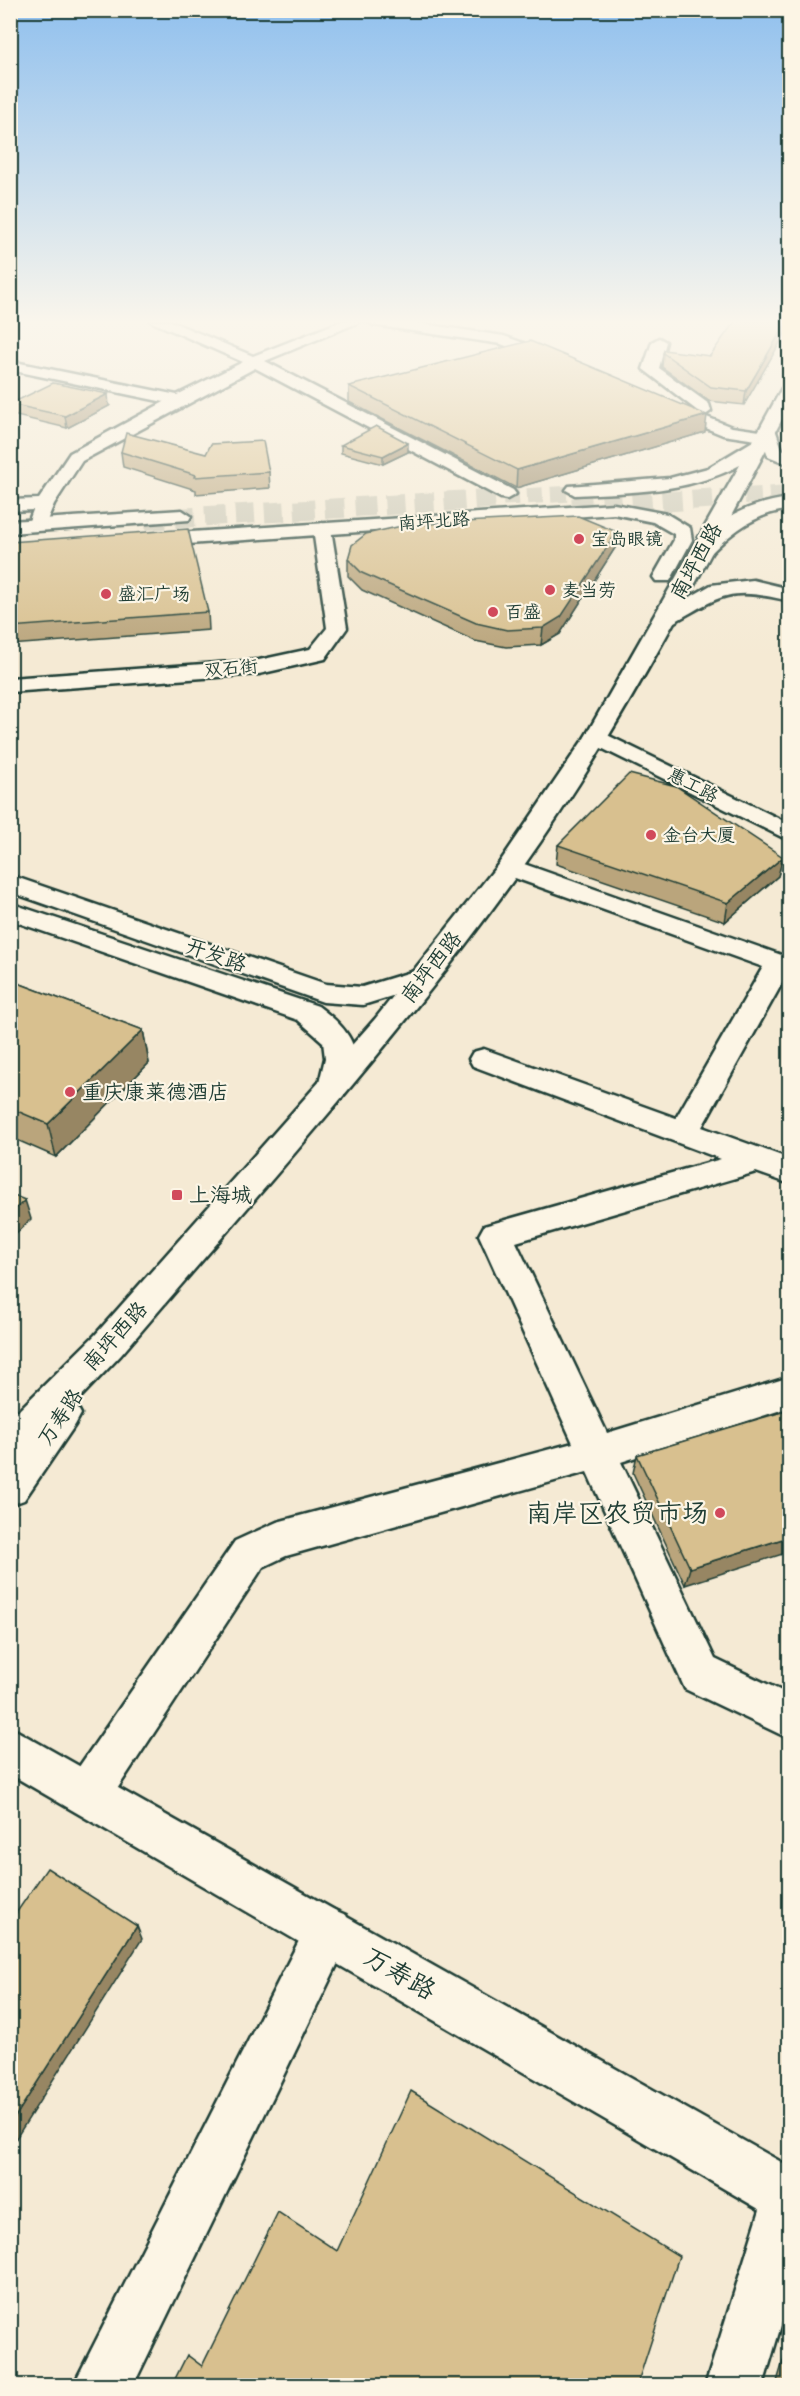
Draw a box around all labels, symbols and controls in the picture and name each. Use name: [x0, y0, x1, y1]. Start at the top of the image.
street label: 南坪北路: [397, 507, 471, 534]
street label: 南坪西路: [663, 517, 728, 604]
place label: 宝岛眼镜: [591, 527, 663, 550]
marker: 宝岛眼镜: [572, 532, 586, 546]
place label: 麦当劳: [562, 578, 616, 601]
place label: 盛汇广场: [118, 582, 190, 605]
marker: 麦当劳: [543, 583, 557, 597]
marker: 盛汇广场: [99, 587, 113, 601]
place label: 百盛: [505, 600, 541, 623]
marker: 百盛: [486, 605, 500, 619]
street label: 双石街: [203, 654, 259, 681]
street label: 惠工路: [664, 762, 723, 807]
place label: 金台大厦: [663, 823, 735, 846]
marker: 金台大厦: [644, 828, 658, 842]
street label: 南坪西路: [394, 925, 467, 1008]
street label: 开发路: [182, 932, 250, 978]
place label: 重庆康莱德酒店: [82, 1078, 229, 1105]
marker: 重庆康莱德酒店: [63, 1085, 77, 1099]
place label: 上海城: [189, 1181, 252, 1208]
marker: 上海城: [170, 1188, 184, 1202]
street label: 南坪西路: [76, 1295, 153, 1376]
street label: 万寿路: [31, 1383, 88, 1450]
place label: 南岸区农贸市场: [526, 1496, 708, 1529]
marker: 南岸区农贸市场: [713, 1506, 727, 1520]
street label: 万寿路: [358, 1939, 442, 2006]

